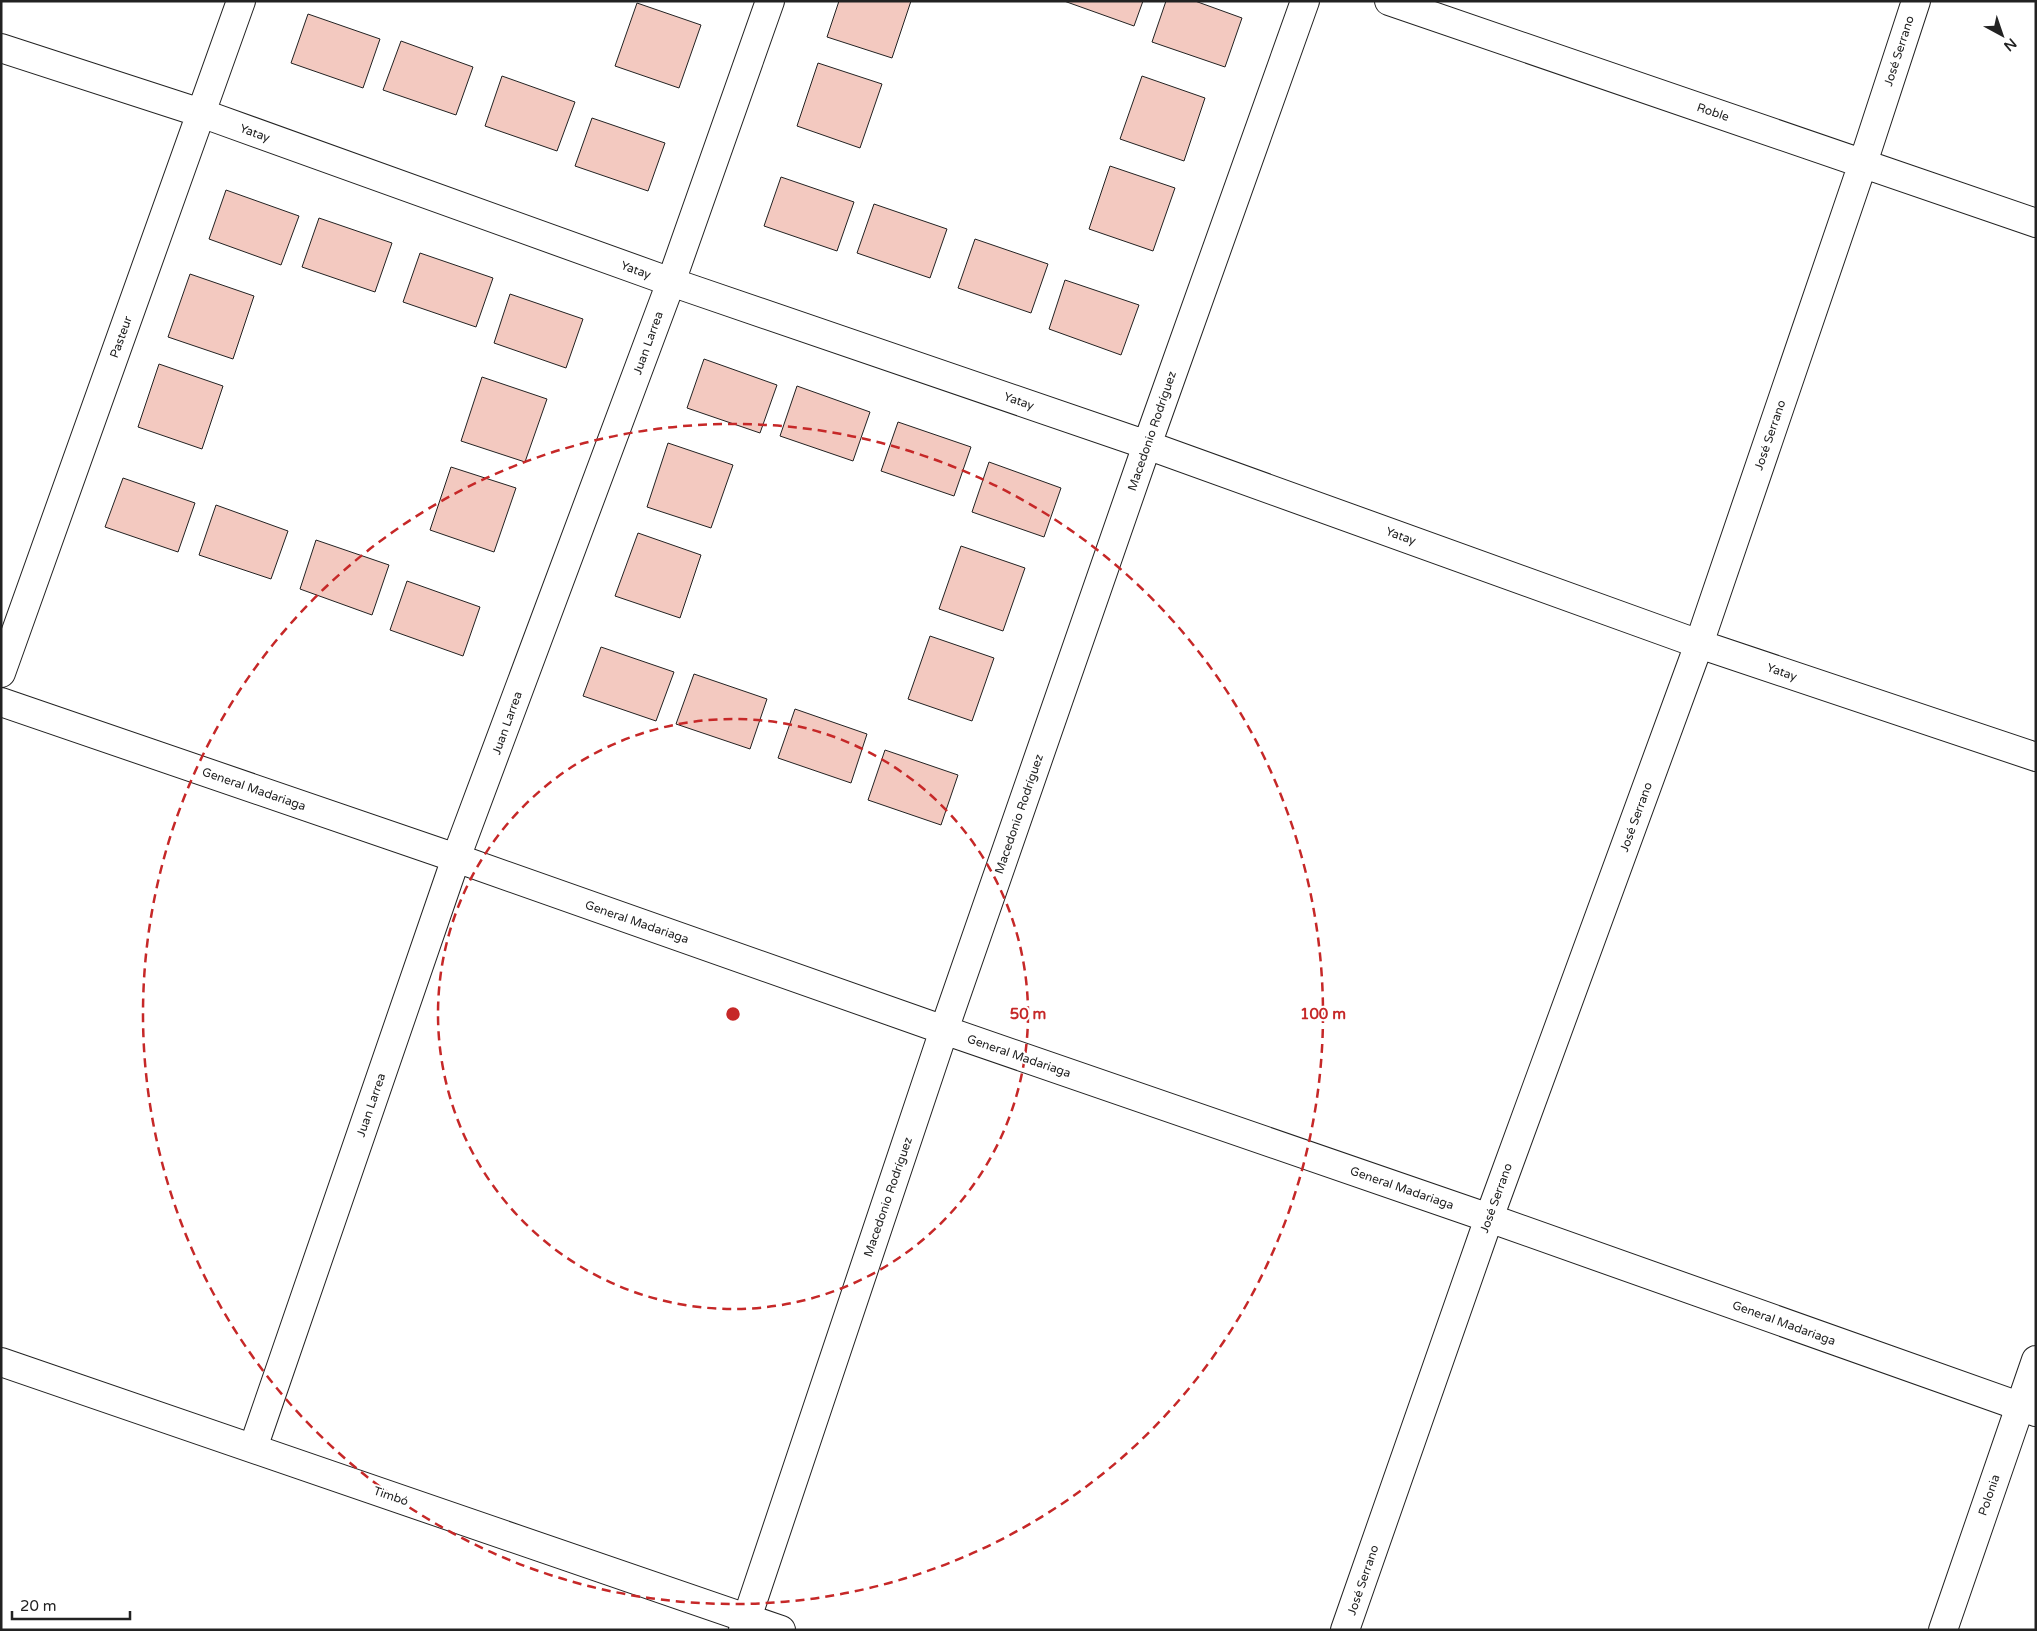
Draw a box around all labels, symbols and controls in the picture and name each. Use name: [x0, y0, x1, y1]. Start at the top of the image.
north arrow: [1977, 10, 2027, 60]
street label: José Serrano: [1881, 14, 1917, 88]
text: N: [2000, 34, 2020, 55]
street label: Roble: [1695, 100, 1731, 124]
street label: Yatay: [238, 121, 272, 145]
street label: Yatay: [619, 258, 653, 282]
street label: Juan Larrea: [630, 309, 666, 377]
street label: Pasteur: [107, 314, 135, 360]
street label: Macedonio Rodríguez: [1125, 369, 1179, 493]
street label: Yatay: [1002, 389, 1036, 413]
street label: José Serrano: [1751, 398, 1789, 472]
street label: Yatay: [1384, 524, 1418, 548]
street label: Yatay: [1765, 660, 1799, 684]
street label: Juan Larrea: [489, 689, 525, 757]
street label: Macedonio Rodríguez: [992, 752, 1046, 876]
street label: General Madariaga: [200, 765, 308, 813]
street label: José Serrano: [1617, 780, 1655, 854]
street label: General Madariaga: [583, 898, 691, 946]
centre of rings: [724, 1005, 742, 1023]
text: 50 m: [1010, 1005, 1046, 1023]
text: 100 m: [1300, 1005, 1346, 1023]
street label: General Madariaga: [965, 1032, 1073, 1080]
street label: Juan Larrea: [354, 1071, 388, 1139]
street label: Macedonio Rodríguez: [861, 1135, 915, 1259]
street label: José Serrano: [1477, 1161, 1515, 1235]
street label: General Madariaga: [1348, 1164, 1456, 1212]
street label: General Madariaga: [1731, 1298, 1837, 1348]
street label: Polonia: [1975, 1473, 2003, 1517]
street label: Timbó: [372, 1484, 410, 1508]
street label: José Serrano: [1344, 1543, 1382, 1617]
scale bar: [12, 1588, 130, 1620]
text: 20 m: [20, 1597, 57, 1615]

